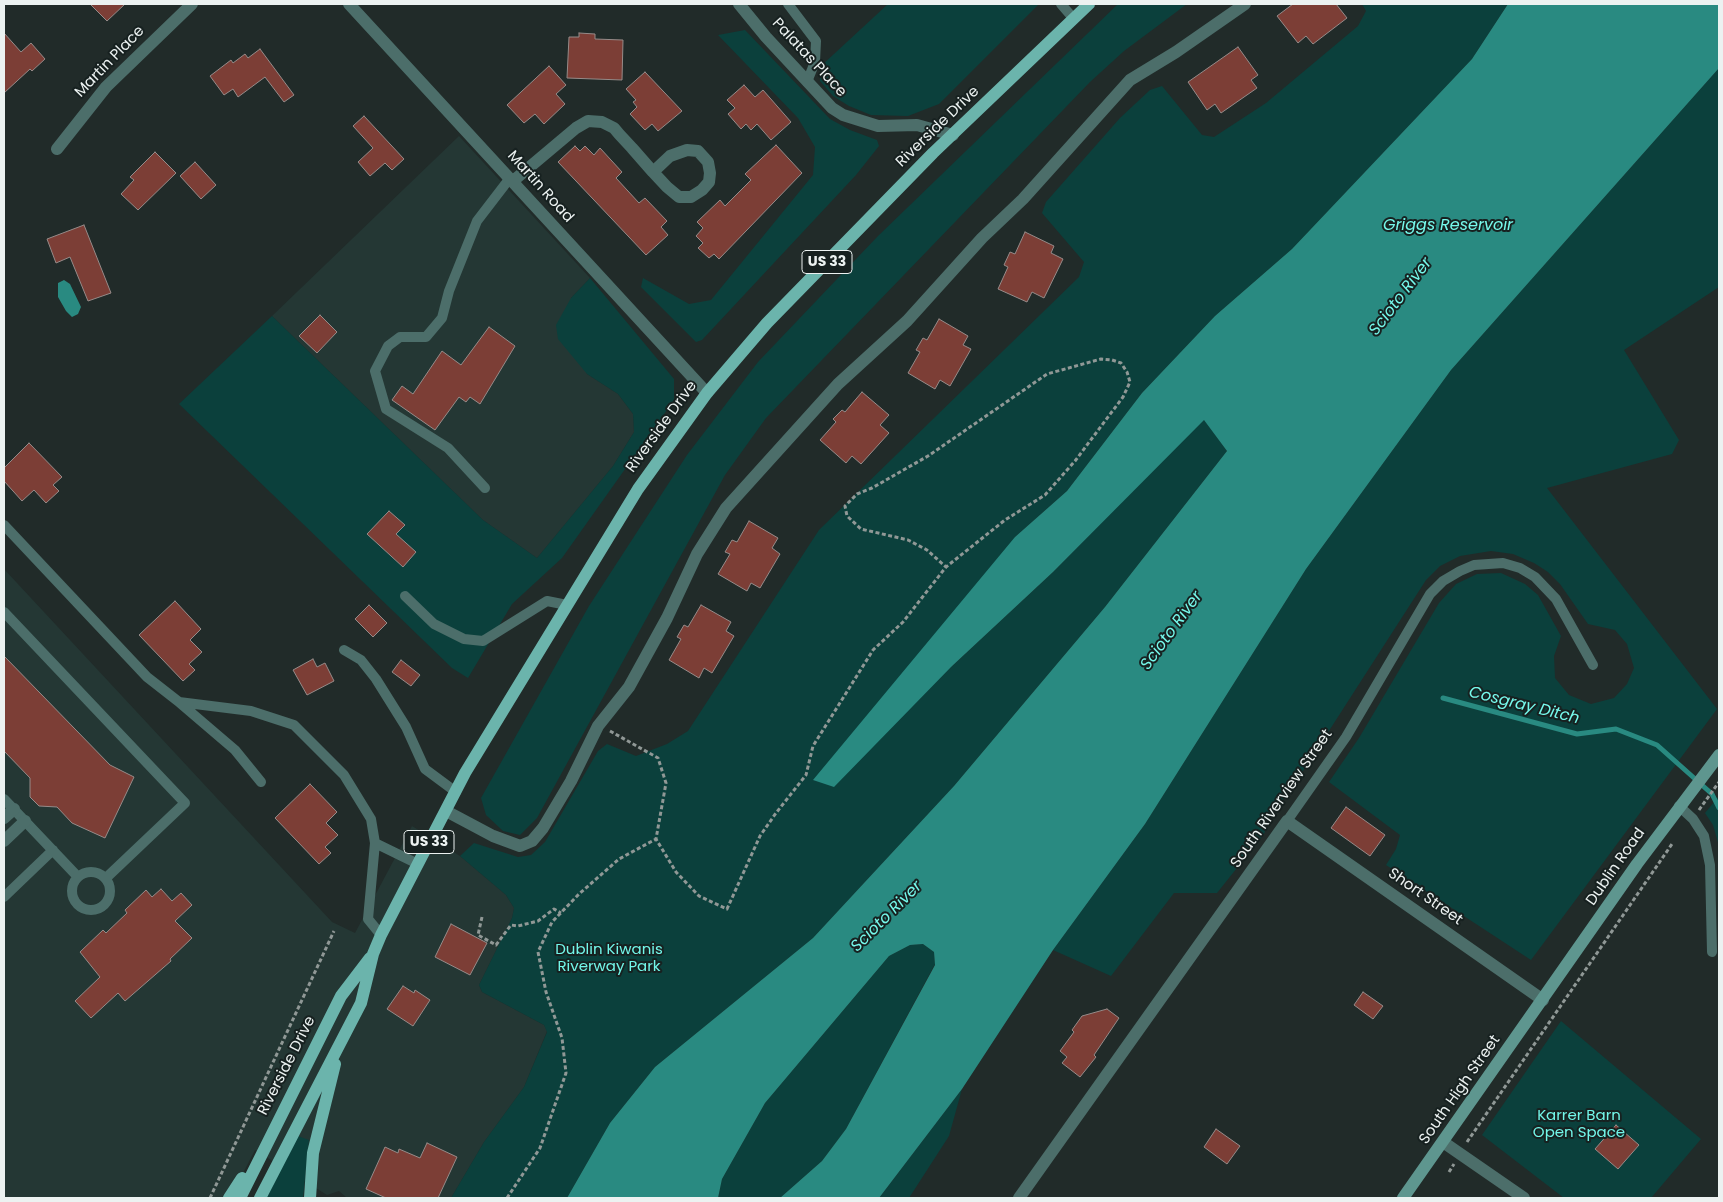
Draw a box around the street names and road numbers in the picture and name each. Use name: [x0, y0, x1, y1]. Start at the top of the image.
street label: Palatas Place: [768, 15, 850, 101]
street label: Martin Place: [71, 23, 149, 101]
street label: Riverside Drive: [893, 83, 983, 171]
street label: Martin Road: [503, 147, 577, 227]
road number: US 33: [802, 250, 852, 274]
street label: Riverside Drive: [623, 378, 701, 476]
street label: South Riverview Street: [1227, 726, 1337, 872]
street label: Dublin Road: [1583, 825, 1649, 909]
road number: US 33: [404, 830, 454, 854]
street label: Short Street: [1384, 865, 1466, 929]
street label: Riverside Drive: [254, 1013, 320, 1119]
street label: South High Street: [1416, 1032, 1504, 1148]

